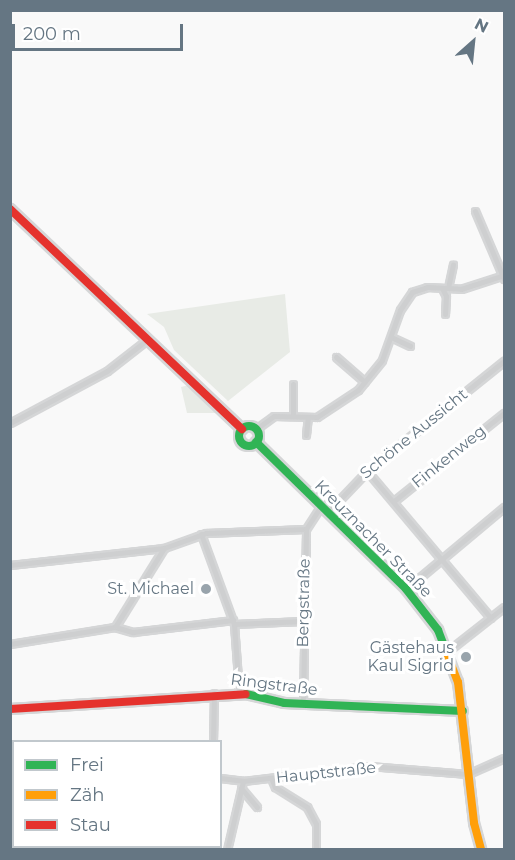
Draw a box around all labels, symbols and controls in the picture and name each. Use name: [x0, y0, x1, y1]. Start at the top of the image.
scale bar: [15, 12, 186, 50]
north arrow: [443, 12, 503, 72]
text: N: [471, 14, 491, 37]
text: 200 m: [23, 23, 81, 45]
street label: Schöne Aussicht: [357, 385, 471, 483]
street label: Finkenweg: [408, 421, 490, 493]
street label: Kreuznacher Straße: [310, 476, 436, 602]
street label: Bergstraße: [294, 558, 314, 648]
place label: St. Michael: [107, 579, 194, 599]
marker: St. Michael: [199, 582, 213, 596]
place label: Gästehaus Kaul Sigrid: [368, 638, 454, 676]
marker: Gästehaus Kaul Sigrid: [459, 650, 473, 664]
street label: Ringstraße: [229, 670, 319, 700]
legend: [12, 740, 222, 848]
text: Frei: [70, 754, 104, 776]
street label: Hauptstraße: [275, 758, 377, 788]
text: Zäh: [70, 784, 105, 806]
text: Stau: [70, 814, 111, 836]

